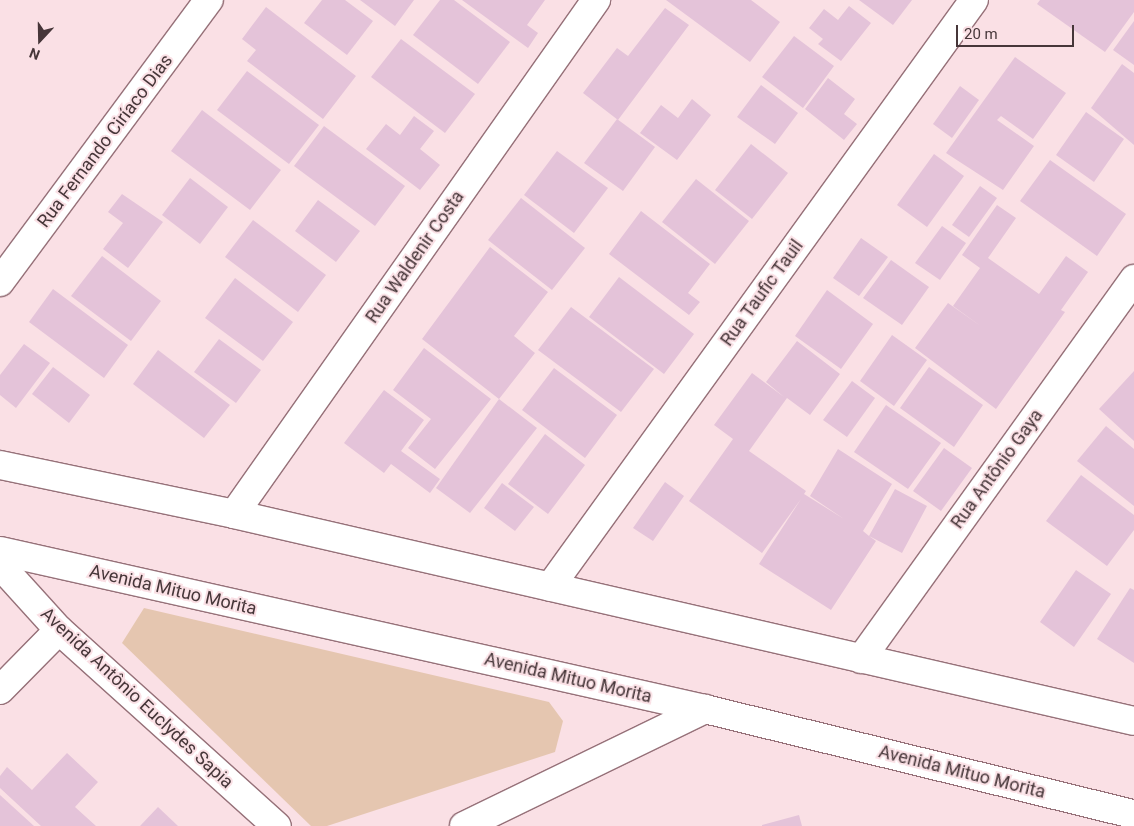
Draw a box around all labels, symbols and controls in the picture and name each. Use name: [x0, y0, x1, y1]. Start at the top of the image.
north arrow: [15, 15, 65, 65]
scale bar: [959, 15, 1076, 47]
text: 20 m: [964, 25, 998, 43]
text: N: [27, 45, 42, 63]
street label: Rua Fernando Ciríaco Dias: [33, 50, 177, 232]
street label: Rua Waldenir Costa: [361, 187, 469, 327]
street label: Rua Taufic Tauil: [716, 235, 808, 351]
street label: Rua Antônio Gaya: [947, 405, 1047, 533]
street label: Avenida Mituo Morita: [87, 560, 259, 620]
street label: Avenida Antônio Euclydes Sapia: [36, 603, 238, 793]
street label: Avenida Mituo Morita: [482, 648, 654, 708]
street label: Avenida Mituo Morita: [876, 741, 1048, 803]

